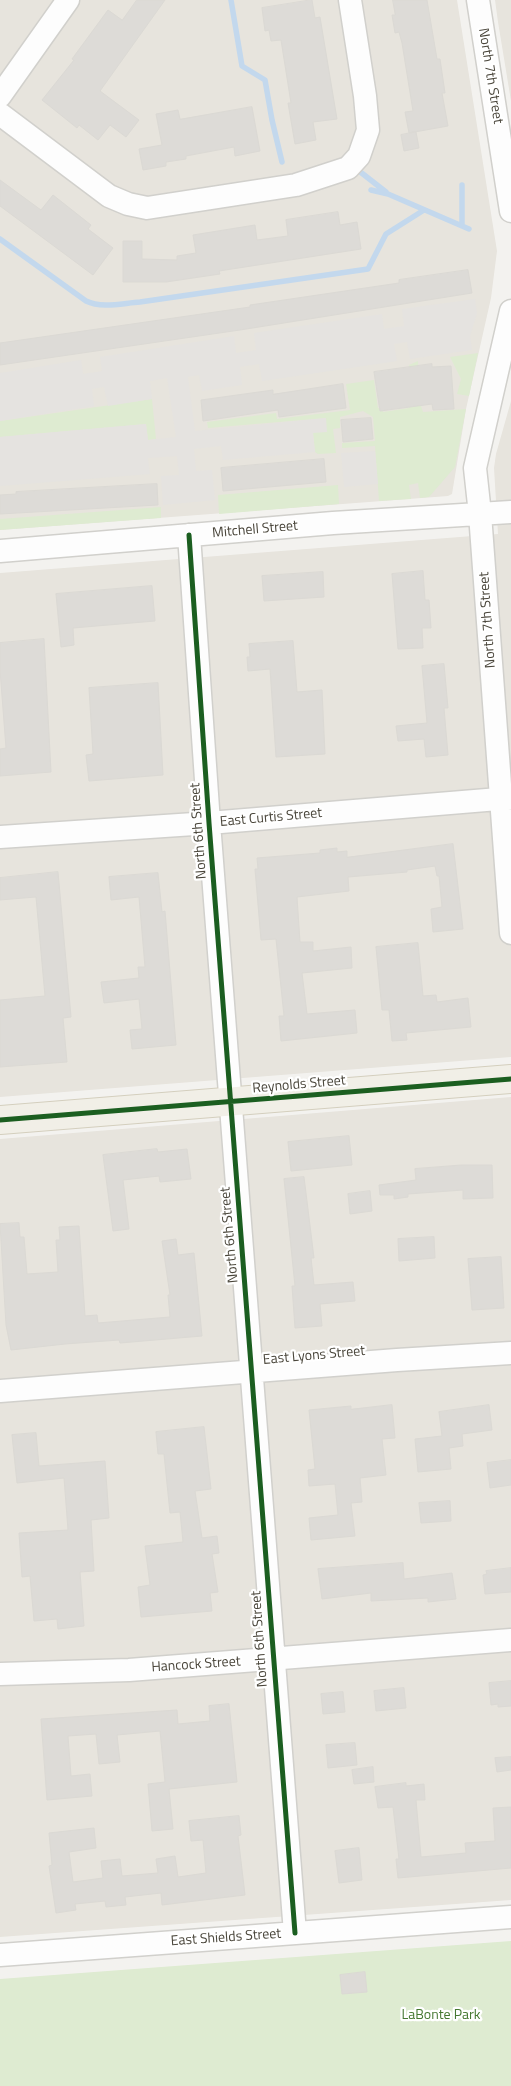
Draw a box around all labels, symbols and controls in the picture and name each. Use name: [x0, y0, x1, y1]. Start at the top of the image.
street label: North 7th Street: [474, 27, 506, 125]
street label: Mitchell Street: [211, 518, 299, 542]
street label: North 7th Street: [476, 571, 500, 669]
street label: North 6th Street: [187, 782, 211, 880]
street label: East Curtis Street: [219, 805, 323, 831]
street label: Reynolds Street: [252, 1073, 346, 1097]
street label: North 6th Street: [217, 1186, 243, 1284]
street label: East Lyons Street: [262, 1343, 366, 1369]
street label: North 6th Street: [248, 1590, 272, 1688]
street label: Hancock Street: [151, 1654, 241, 1676]
street label: East Shields Street: [170, 1926, 282, 1950]
park label: LaBonte Park: [401, 2008, 481, 2024]

